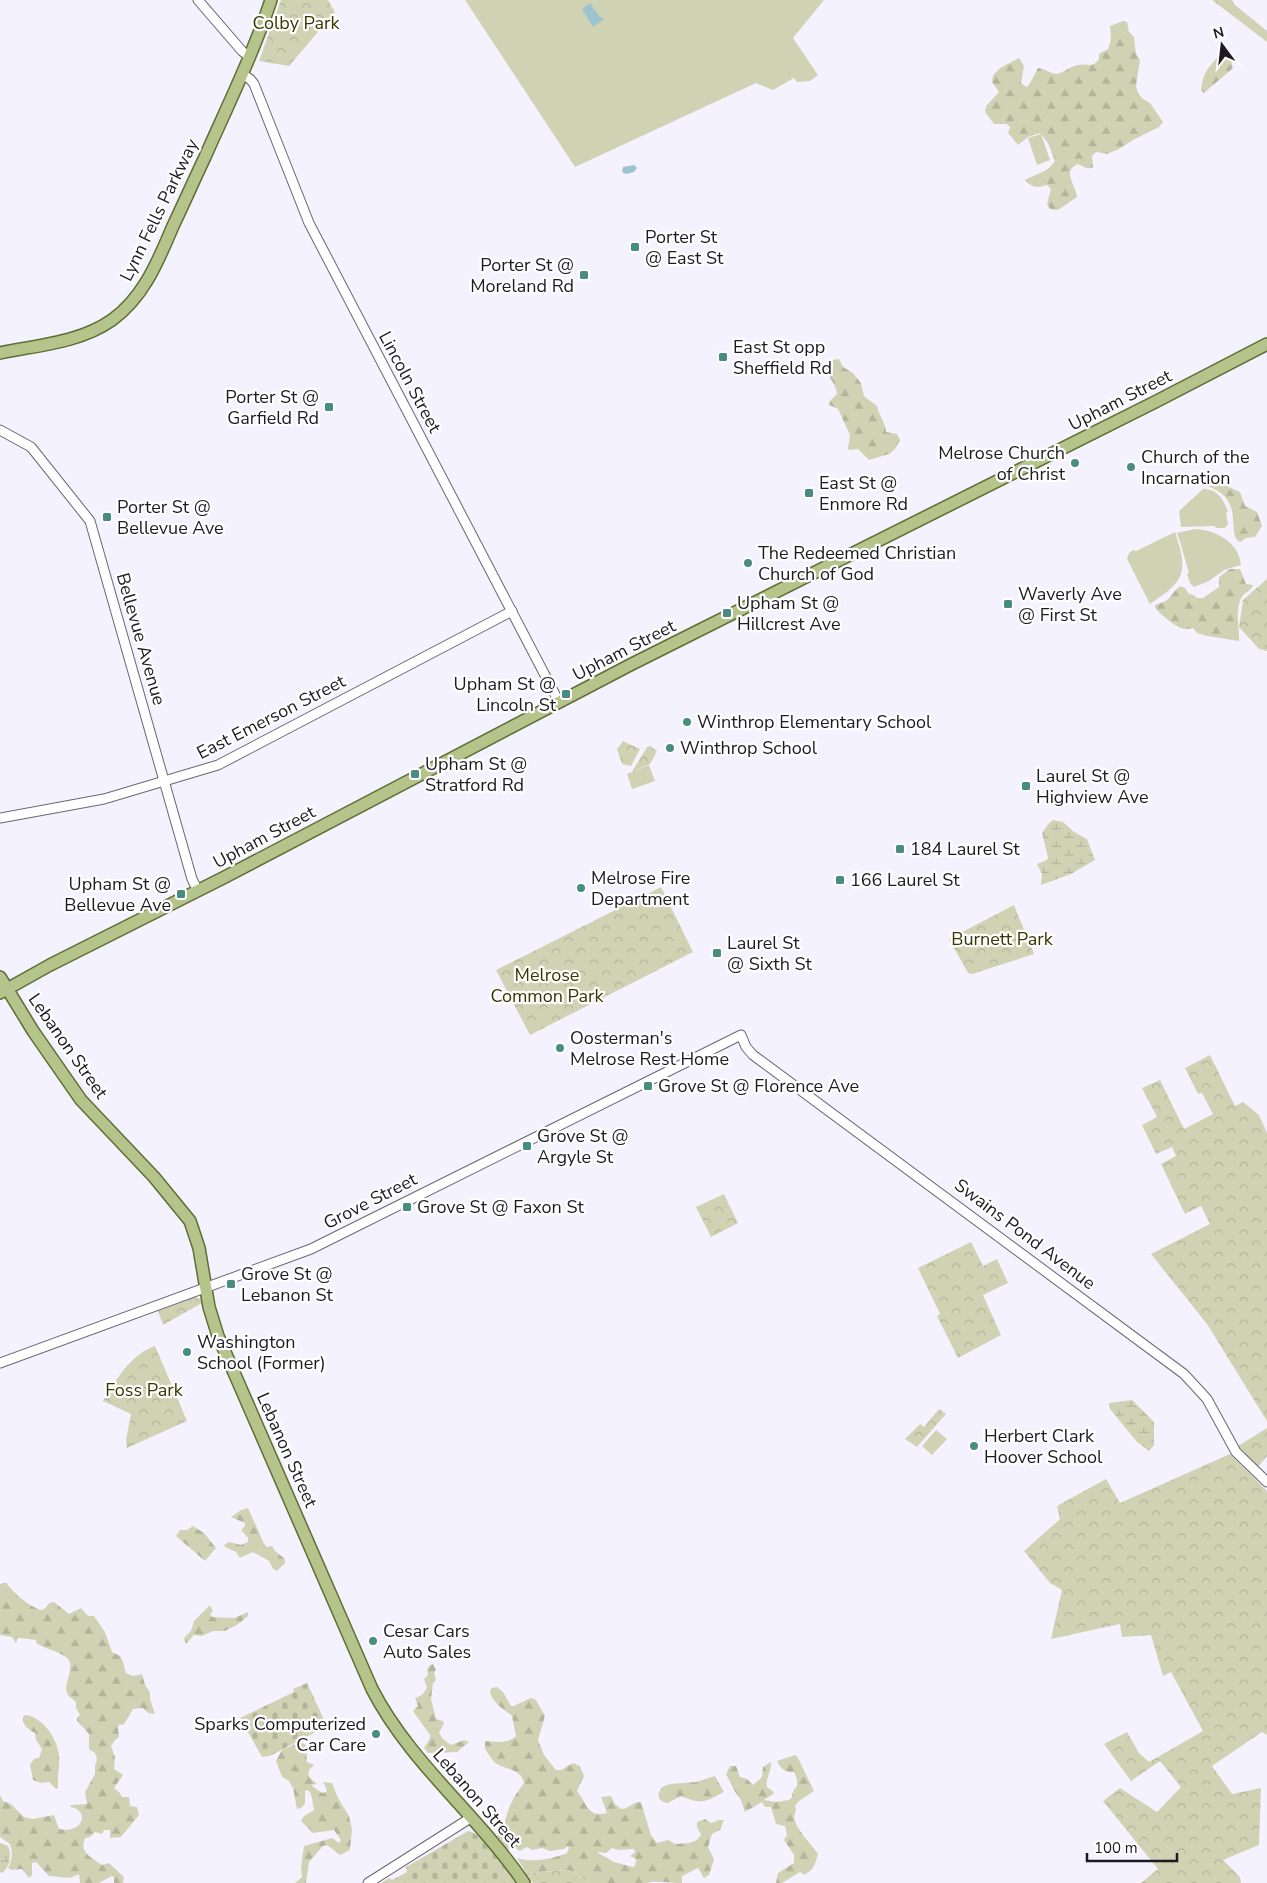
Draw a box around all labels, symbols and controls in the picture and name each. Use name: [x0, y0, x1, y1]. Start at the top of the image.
park label: Colby Park: [252, 11, 340, 35]
north arrow: [1197, 20, 1247, 70]
text: N: [1211, 22, 1226, 43]
street label: Lynn Fells Parkway: [114, 134, 204, 285]
place label: Porter St @ East St: [645, 225, 724, 270]
marker: Porter St @ East St: [629, 241, 641, 253]
place label: Porter St @ Moreland Rd: [470, 253, 574, 298]
marker: Porter St @ Moreland Rd: [578, 269, 590, 281]
street label: Lincoln Street: [373, 327, 447, 438]
place label: East St opp Sheffield Rd: [733, 335, 832, 380]
marker: East St opp Sheffield Rd: [717, 351, 729, 363]
street label: Upham Street: [1064, 363, 1176, 436]
place label: Porter St @ Garfield Rd: [225, 385, 319, 430]
marker: Porter St @ Garfield Rd: [323, 401, 335, 413]
place label: Melrose Church of Christ: [938, 441, 1066, 486]
place label: Church of the Incarnation: [1141, 445, 1250, 490]
marker: Melrose Church of Christ: [1069, 457, 1081, 469]
marker: Church of the Incarnation: [1125, 461, 1137, 473]
place label: East St @ Enmore Rd: [819, 471, 908, 516]
marker: East St @ Enmore Rd: [803, 487, 815, 499]
place label: Porter St @ Bellevue Ave: [117, 495, 224, 540]
marker: Porter St @ Bellevue Ave: [101, 511, 113, 523]
place label: The Redeemed Christian Church of God: [758, 541, 956, 586]
marker: The Redeemed Christian Church of God: [742, 557, 754, 569]
street label: Bellevue Avenue: [111, 570, 171, 708]
place label: Waverly Ave @ First St: [1018, 582, 1122, 627]
place label: Upham St @ Hillcrest Ave: [737, 591, 841, 636]
marker: Waverly Ave @ First St: [1002, 598, 1014, 610]
marker: Upham St @ Hillcrest Ave: [721, 607, 733, 619]
street label: Upham Street: [568, 613, 680, 686]
street label: East Emerson Street: [193, 669, 350, 765]
place label: Upham St @ Lincoln St: [454, 672, 557, 717]
marker: Upham St @ Lincoln St: [560, 688, 572, 700]
place label: Winthrop Elementary School: [697, 710, 932, 734]
marker: Winthrop Elementary School: [681, 716, 693, 728]
place label: Winthrop School: [680, 736, 818, 760]
marker: Winthrop School: [664, 742, 676, 754]
place label: Upham St @ Stratford Rd: [425, 752, 527, 797]
place label: Laurel St @ Highview Ave: [1036, 764, 1149, 809]
marker: Upham St @ Stratford Rd: [409, 768, 421, 780]
marker: Laurel St @ Highview Ave: [1020, 780, 1032, 792]
street label: Upham Street: [209, 800, 320, 874]
place label: 184 Laurel St: [910, 837, 1020, 861]
marker: 184 Laurel St: [894, 843, 906, 855]
place label: Melrose Fire Department: [591, 866, 690, 911]
place label: 166 Laurel St: [850, 868, 960, 892]
place label: Upham St @ Bellevue Ave: [64, 872, 171, 917]
marker: 166 Laurel St: [834, 874, 846, 886]
marker: Melrose Fire Department: [575, 882, 587, 894]
marker: Upham St @ Bellevue Ave: [175, 888, 187, 900]
park label: Burnett Park: [951, 927, 1054, 951]
place label: Laurel St @ Sixth St: [727, 931, 813, 976]
marker: Laurel St @ Sixth St: [711, 947, 723, 959]
park label: Melrose Common Park: [490, 963, 605, 1008]
street label: Lebanon Street: [23, 989, 114, 1104]
place label: Oosterman's Melrose Rest Home: [570, 1026, 729, 1071]
marker: Oosterman's Melrose Rest Home: [554, 1042, 566, 1054]
place label: Grove St @ Florence Ave: [658, 1074, 859, 1098]
marker: Grove St @ Florence Ave: [642, 1080, 654, 1092]
place label: Grove St @ Argyle St: [537, 1124, 629, 1169]
marker: Grove St @ Argyle St: [521, 1140, 533, 1152]
street label: Grove Street: [319, 1167, 421, 1235]
street label: Swains Pond Avenue: [950, 1173, 1100, 1295]
place label: Grove St @ Faxon St: [417, 1195, 584, 1219]
marker: Grove St @ Faxon St: [401, 1201, 413, 1213]
place label: Grove St @ Lebanon St: [241, 1262, 333, 1307]
marker: Grove St @ Lebanon St: [225, 1278, 237, 1290]
place label: Washington School (Former): [197, 1330, 326, 1375]
marker: Washington School (Former): [181, 1346, 193, 1358]
park label: Foss Park: [105, 1378, 184, 1402]
street label: Lebanon Street: [251, 1389, 323, 1512]
place label: Herbert Clark Hoover School: [984, 1424, 1103, 1469]
marker: Herbert Clark Hoover School: [968, 1440, 980, 1452]
place label: Cesar Cars Auto Sales: [383, 1619, 471, 1664]
marker: Cesar Cars Auto Sales: [367, 1635, 379, 1647]
place label: Sparks Computerized Car Care: [194, 1712, 366, 1757]
marker: Sparks Computerized Car Care: [370, 1728, 382, 1740]
street label: Lebanon Street: [427, 1744, 527, 1853]
scale bar: [1087, 1830, 1177, 1862]
text: 100 m: [1094, 1838, 1138, 1858]

